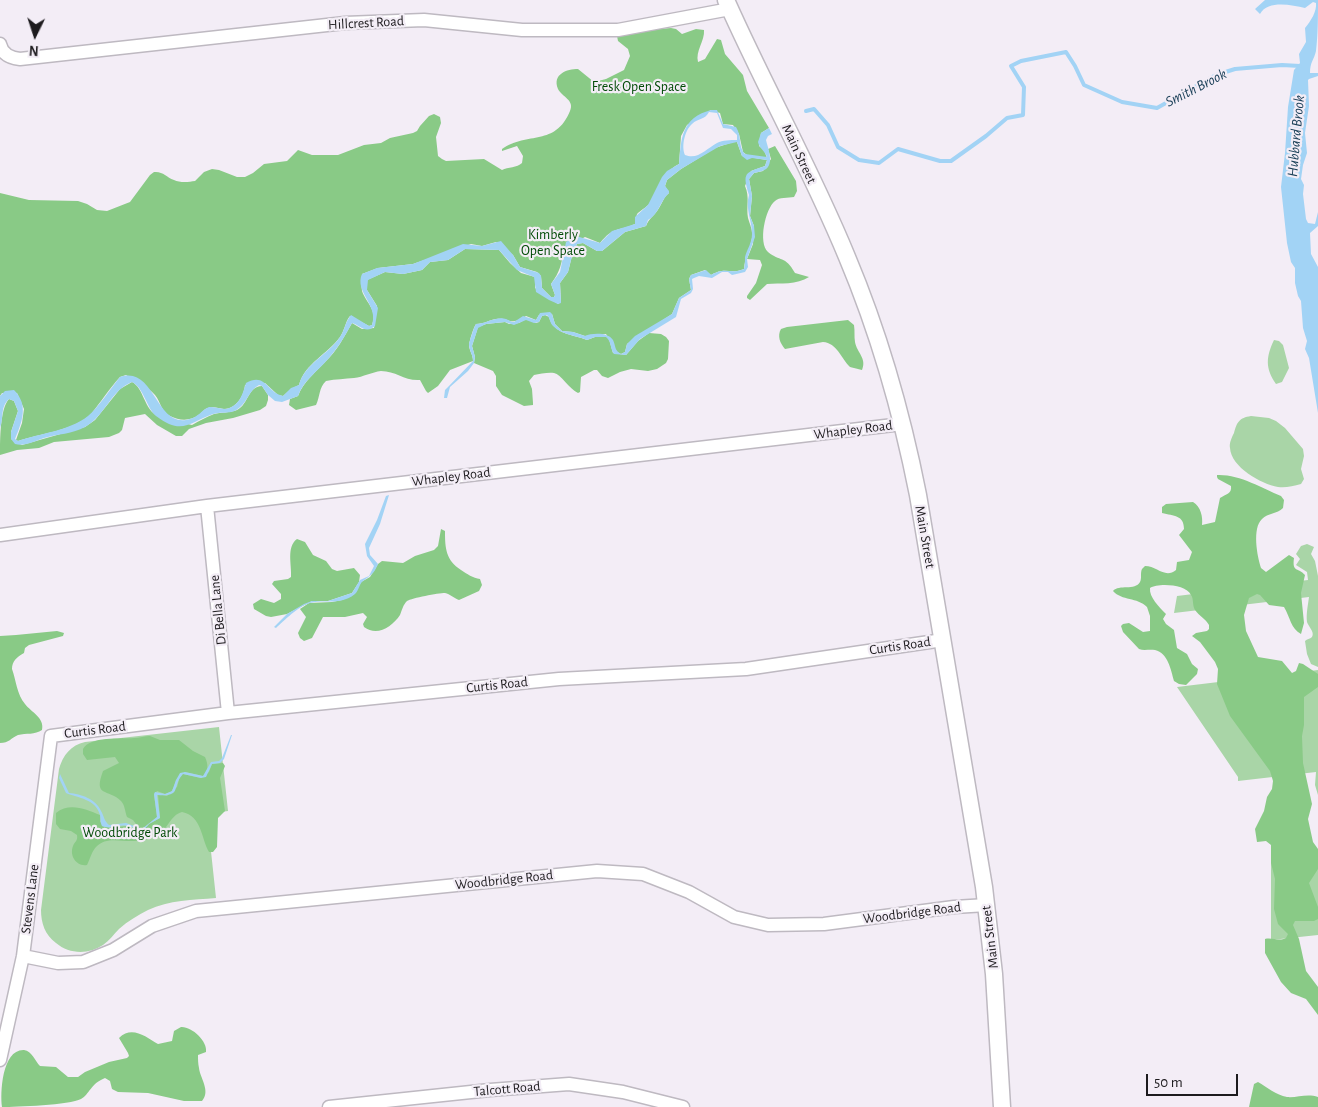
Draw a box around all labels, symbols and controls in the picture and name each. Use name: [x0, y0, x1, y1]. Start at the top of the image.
north arrow: [10, 10, 60, 60]
street label: Hillcrest Road: [328, 13, 404, 33]
text: N: [29, 43, 39, 57]
water label: Smith Brook: [1162, 65, 1230, 111]
park label: Fresk Open Space: [592, 79, 686, 95]
water label: Hubbard Brook: [1283, 94, 1309, 178]
street label: Main Street: [778, 122, 820, 186]
park label: Kimberly Open Space: [521, 227, 585, 260]
street label: Whapley Road: [813, 417, 893, 443]
street label: Whapley Road: [411, 464, 491, 490]
street label: Main Street: [911, 504, 939, 570]
street label: Di Bella Lane: [206, 574, 230, 646]
street label: Curtis Road: [868, 633, 932, 659]
street label: Curtis Road: [465, 673, 529, 697]
street label: Curtis Road: [63, 718, 127, 742]
park label: Woodbridge Park: [83, 825, 177, 841]
street label: Stevens Lane: [17, 863, 43, 935]
street label: Woodbridge Road: [454, 866, 554, 894]
street label: Woodbridge Road: [862, 899, 962, 927]
street label: Main Street: [978, 905, 1002, 969]
scale bar: [1148, 1064, 1240, 1096]
text: 50 m: [1154, 1075, 1183, 1090]
street label: Talcott Road: [473, 1078, 541, 1100]

